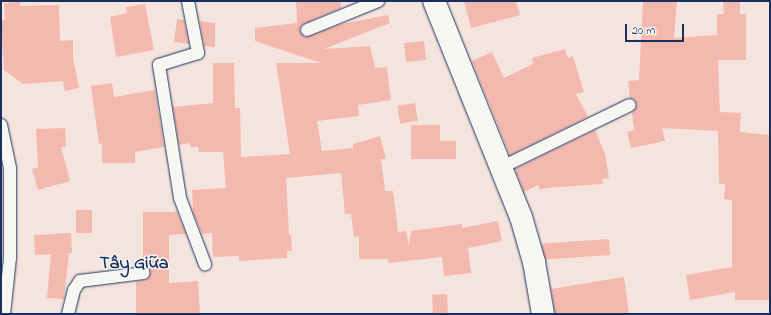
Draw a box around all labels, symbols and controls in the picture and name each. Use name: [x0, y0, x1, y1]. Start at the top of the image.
scale bar: [627, 16, 686, 42]
text: 20 m: [632, 22, 655, 40]
district label: Tây Giữa: [99, 253, 169, 275]

